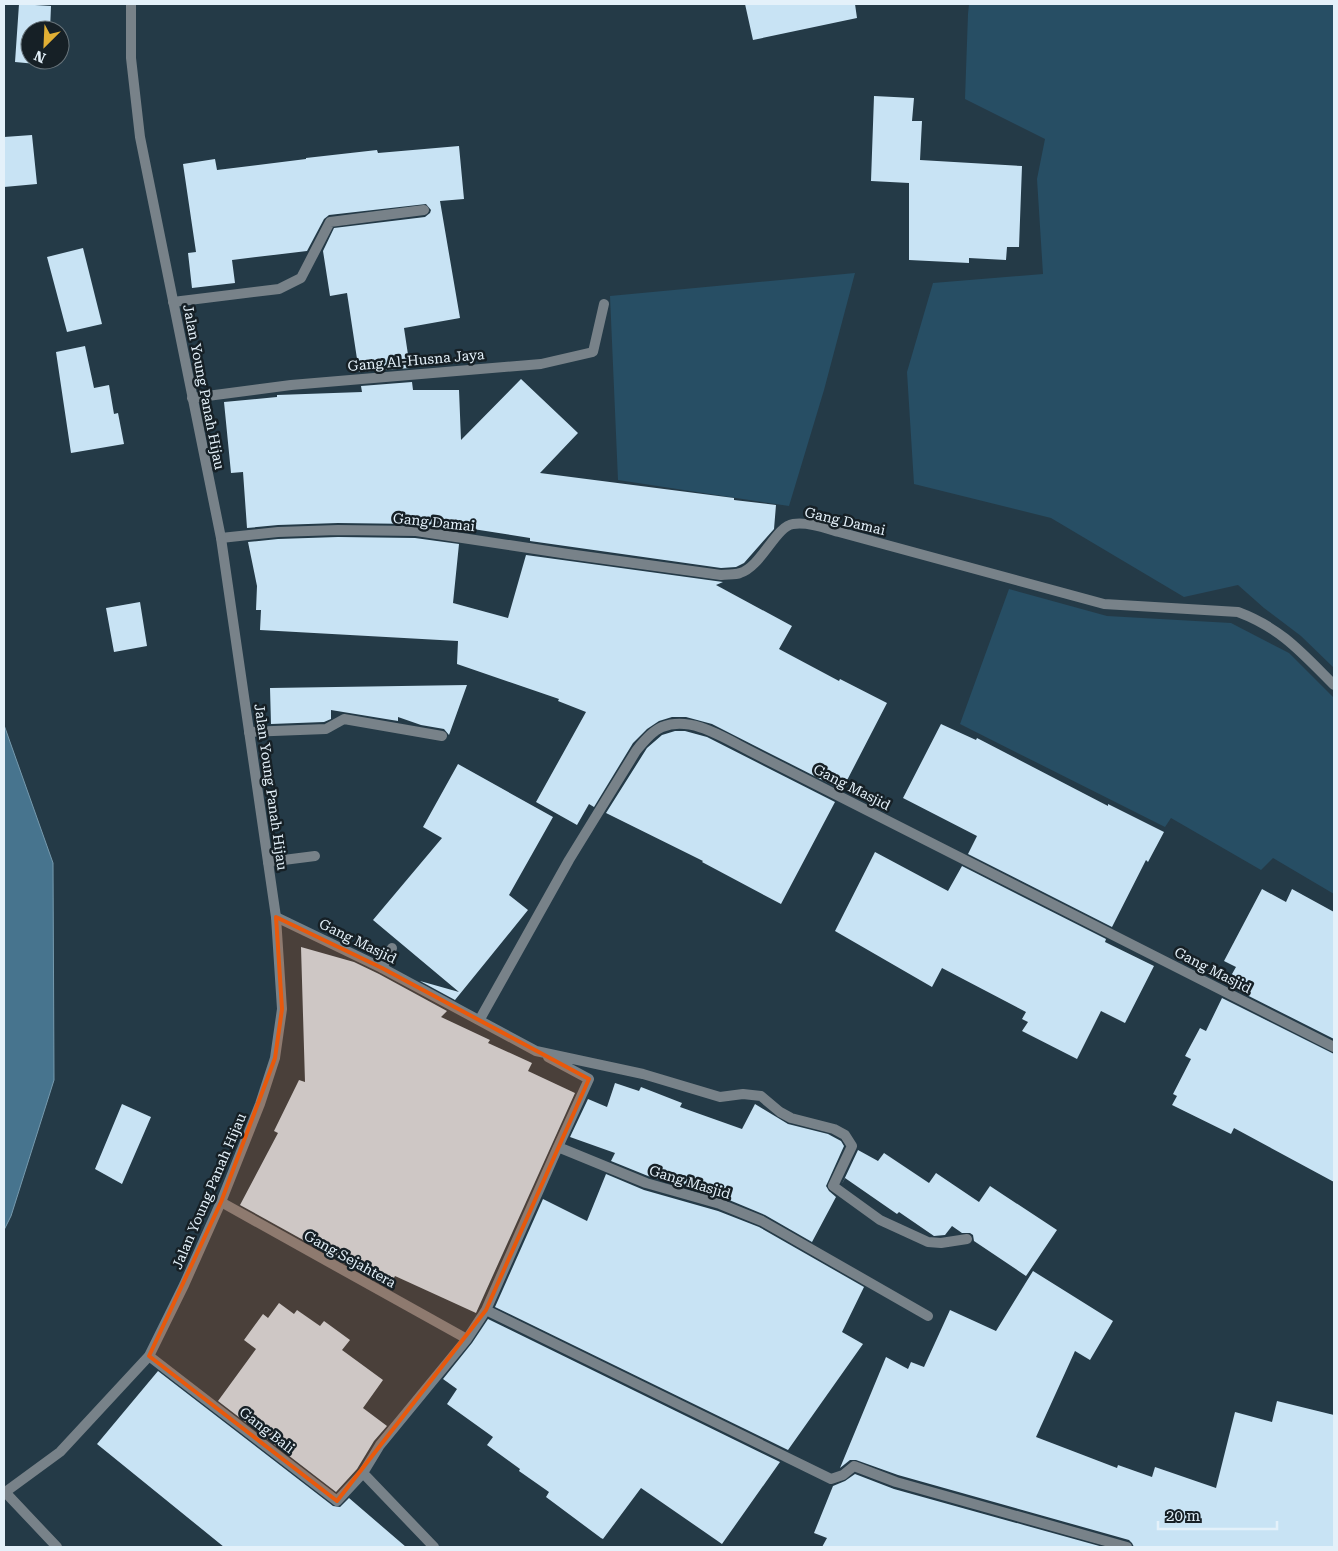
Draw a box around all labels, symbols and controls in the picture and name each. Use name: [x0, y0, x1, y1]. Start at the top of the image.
north arrow: [20, 20, 70, 70]
text: N: [31, 47, 48, 66]
street label: Jalan Young Panah Hijau: [180, 303, 228, 471]
street label: Gang Al-Husna Jaya: [347, 346, 485, 374]
street label: Gang Damai: [803, 504, 887, 538]
street label: Gang Damai: [392, 510, 476, 534]
street label: Jalan Young Panah Hijau: [251, 703, 291, 872]
street label: Gang Masjid: [811, 761, 893, 813]
street label: Gang Masjid: [317, 915, 399, 967]
street label: Gang Masjid: [1172, 944, 1254, 996]
street label: Jalan Young Panah Hijau: [169, 1110, 249, 1271]
street label: Gang Masjid: [647, 1162, 733, 1202]
street label: Gang Sejahtera: [301, 1227, 399, 1291]
street label: Gang Bali: [237, 1404, 298, 1457]
scale bar: [1158, 1498, 1277, 1530]
text: 20 m: [1166, 1507, 1201, 1525]

